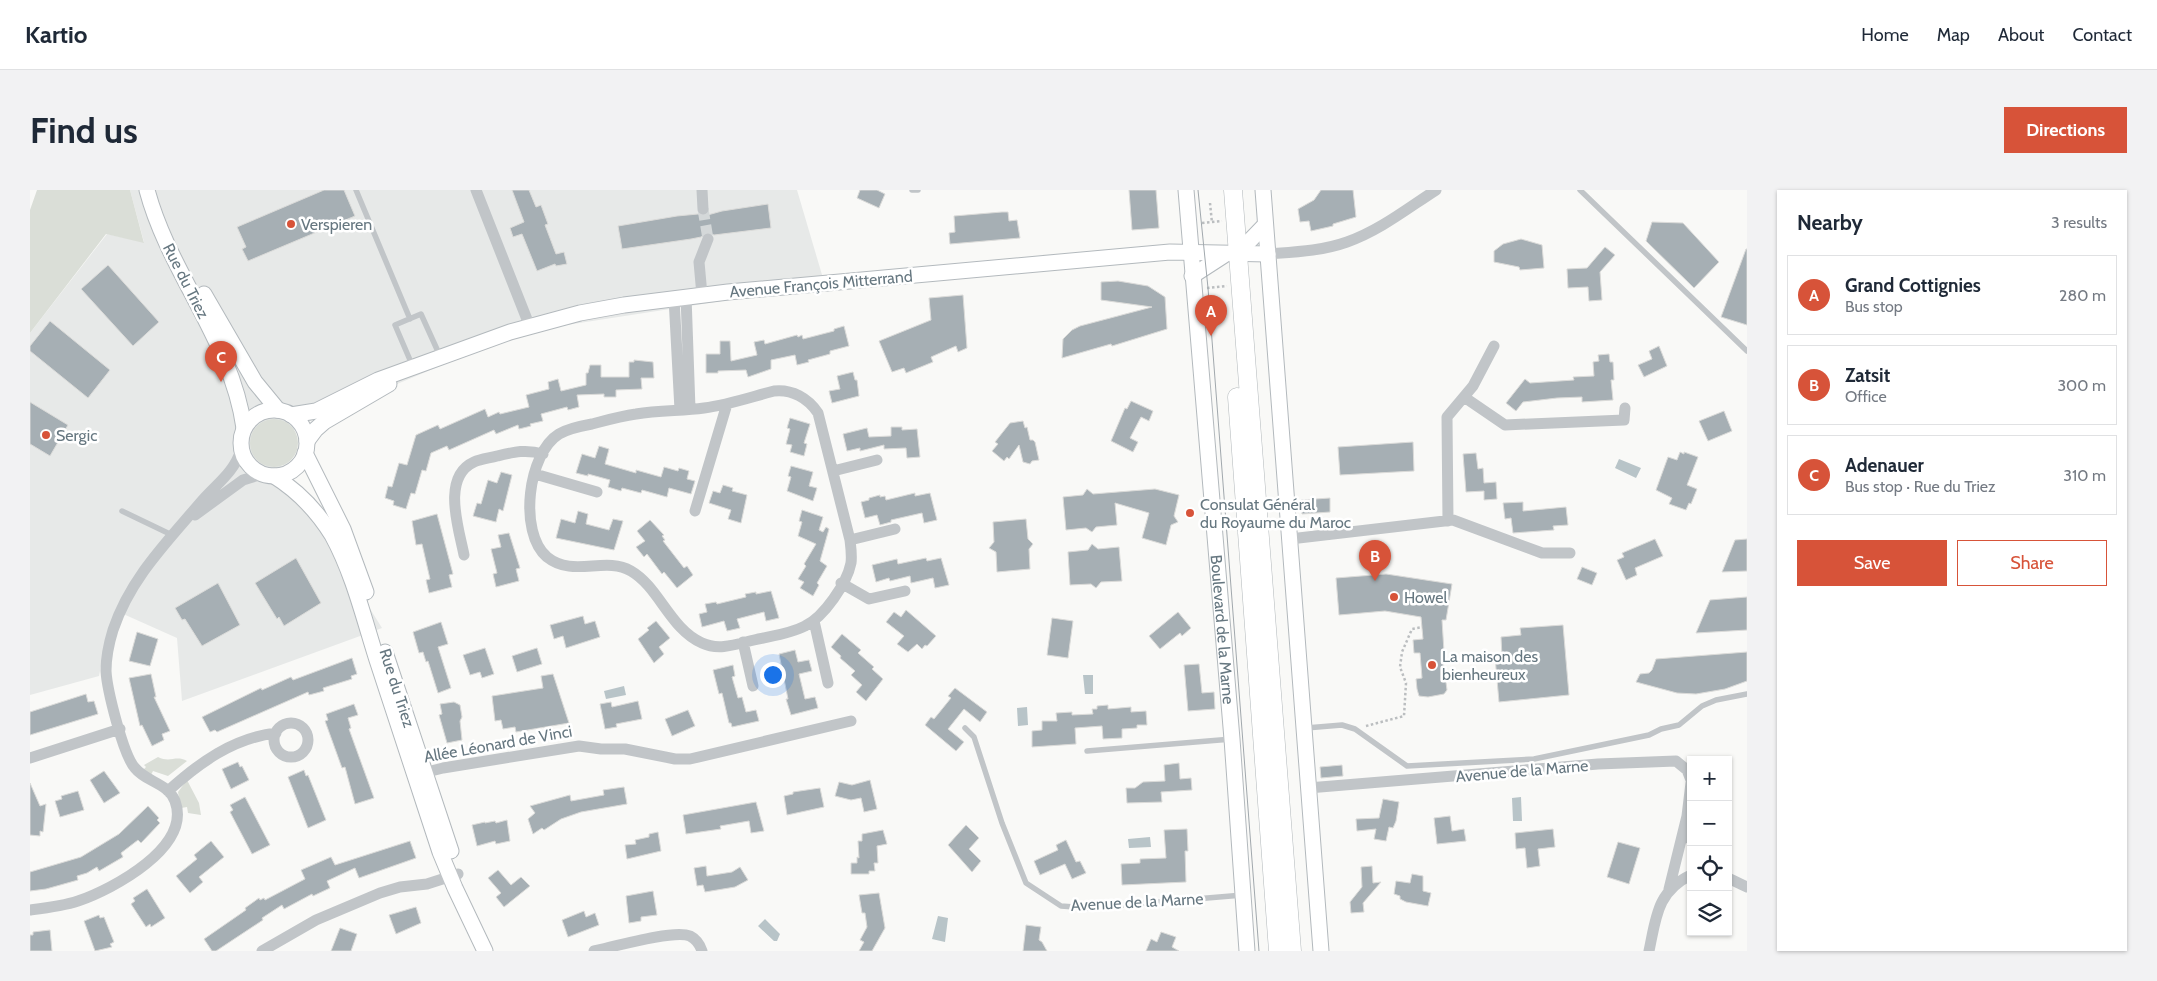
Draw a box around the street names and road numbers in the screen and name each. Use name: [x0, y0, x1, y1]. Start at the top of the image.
street label: Rue du Triez: [159, 240, 213, 322]
street label: Avenue François Mitterrand: [729, 267, 913, 301]
street label: Boulevard de la Marne: [1207, 554, 1239, 705]
street label: Rue du Triez: [375, 646, 419, 730]
street label: Allée Léonard de Vinci: [422, 722, 574, 766]
street label: Avenue de la Marne: [1455, 756, 1589, 786]
street label: Avenue de la Marne: [1070, 889, 1204, 915]

